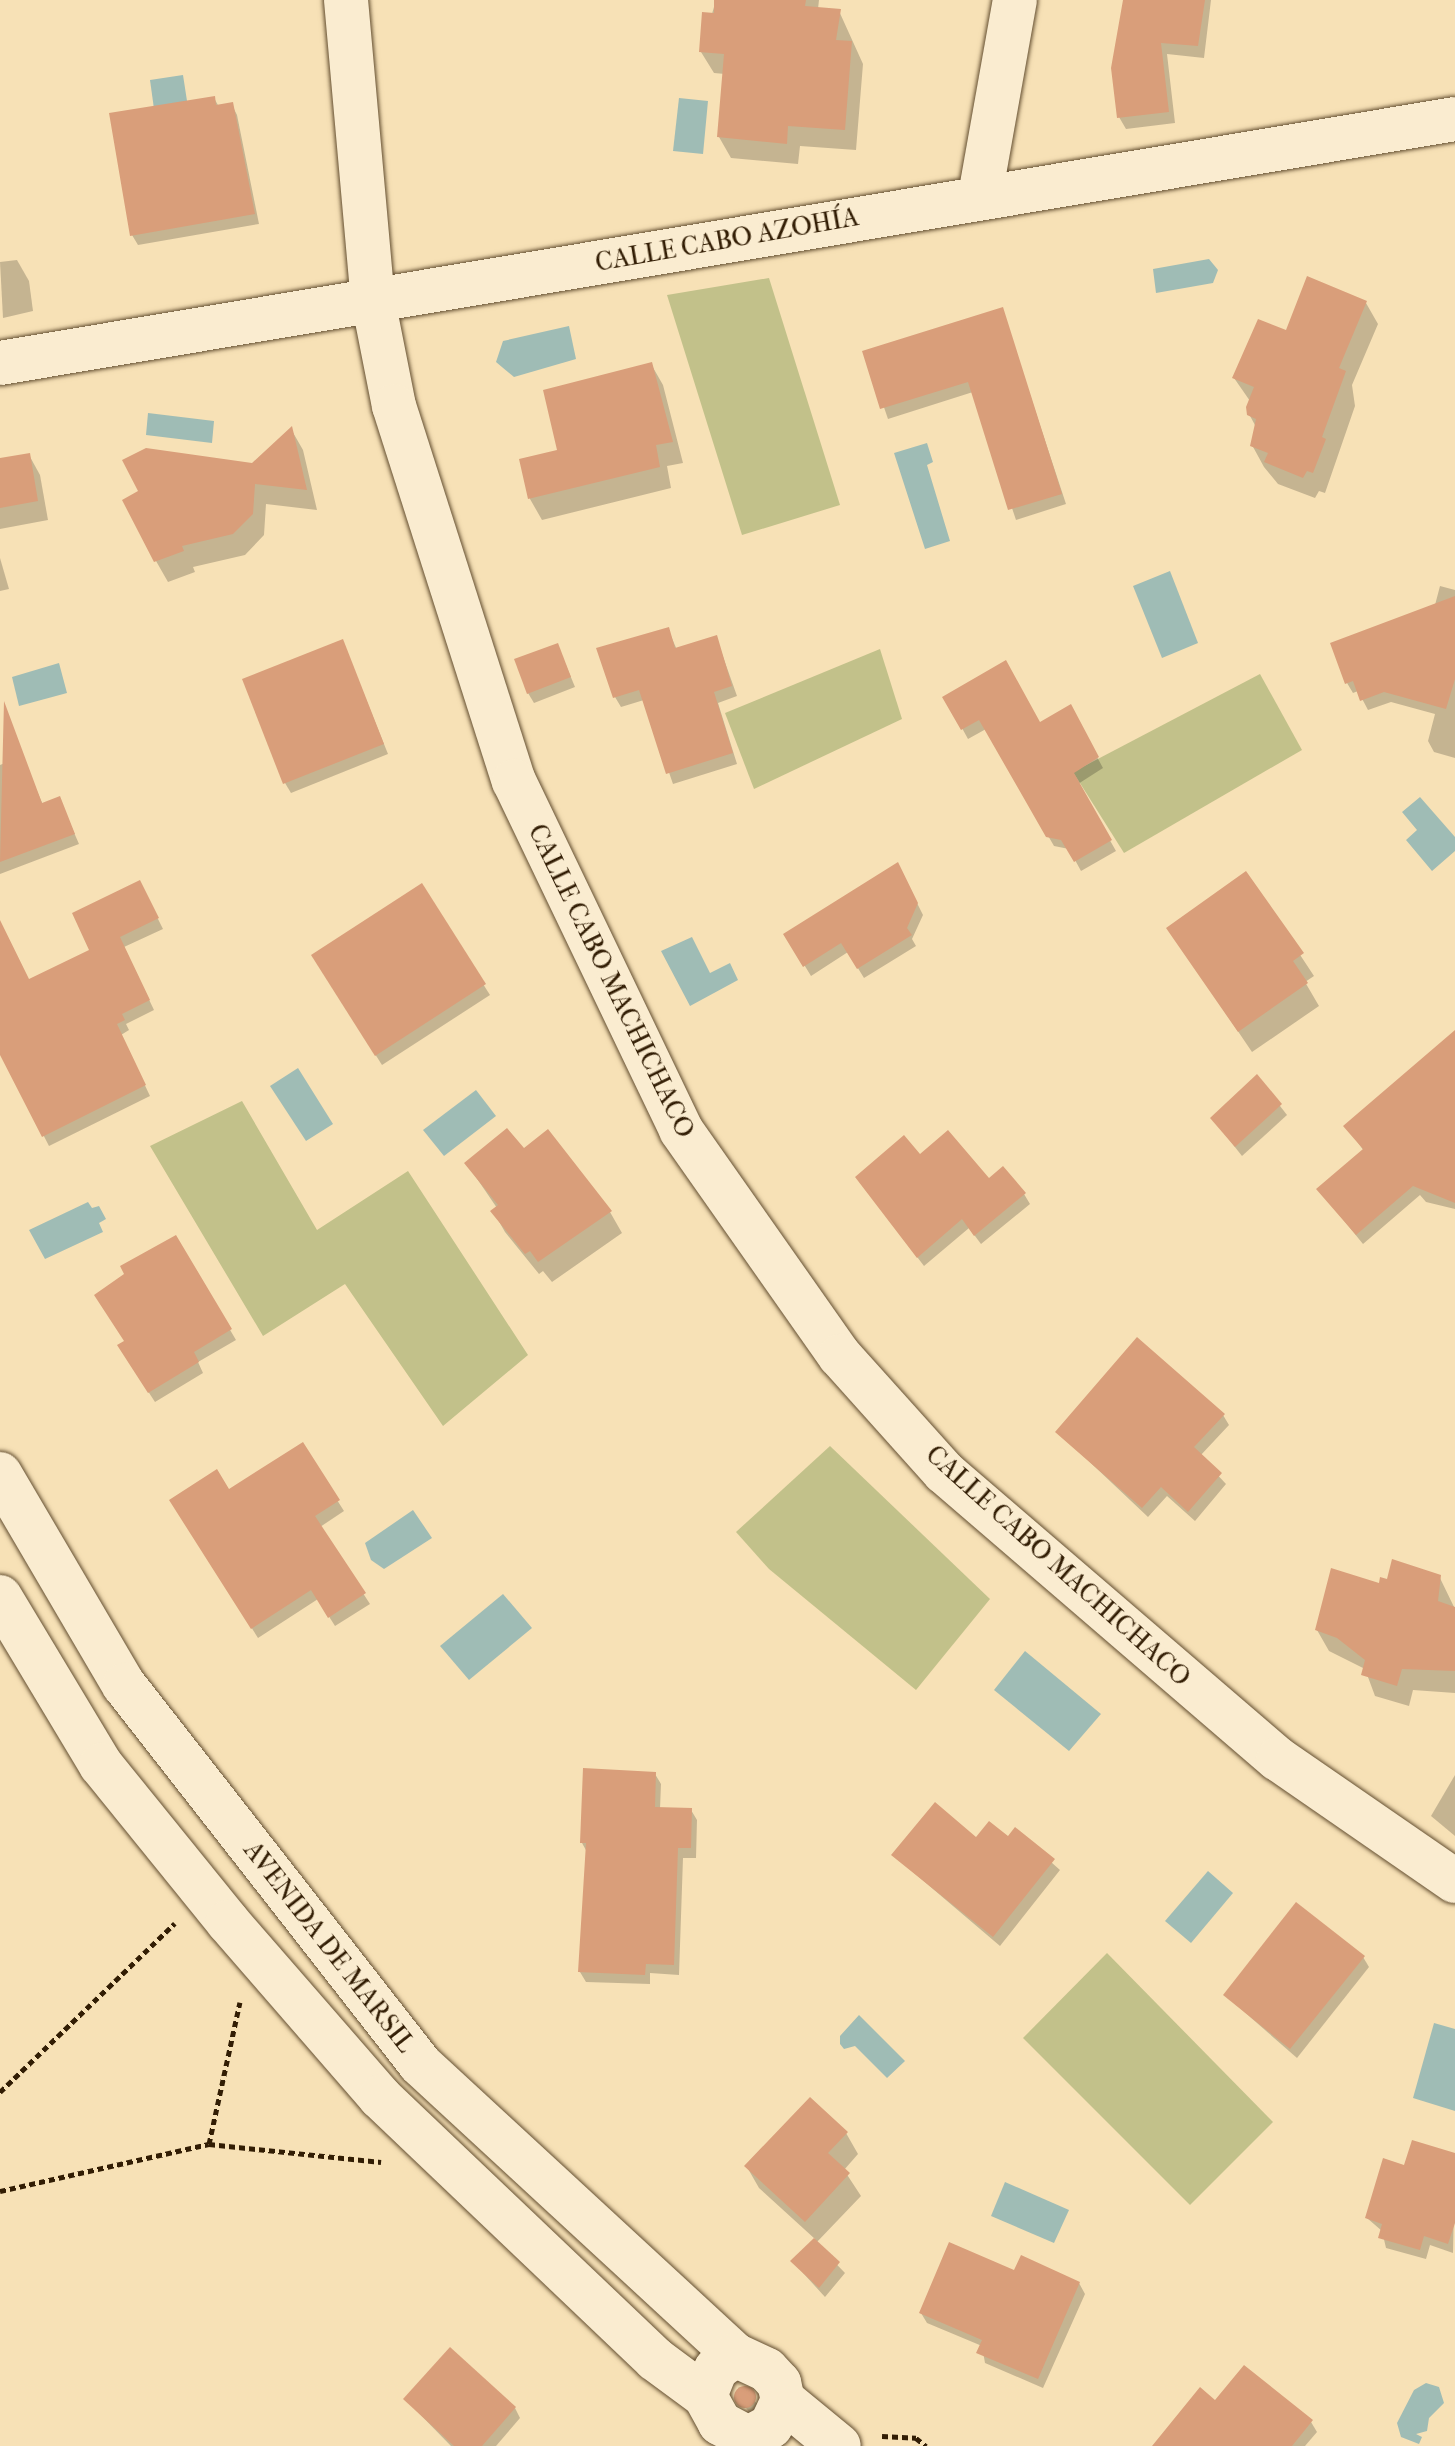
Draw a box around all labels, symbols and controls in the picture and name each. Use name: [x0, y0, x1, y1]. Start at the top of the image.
street label: CALLE CABO AZOHÍA: [593, 201, 861, 279]
street label: CALLE CABO MACHICHACO: [521, 819, 701, 1143]
street label: CALLE CABO MACHICHACO: [919, 1439, 1197, 1693]
street label: AVENIDA DE MARSIL: [237, 1835, 421, 2059]

